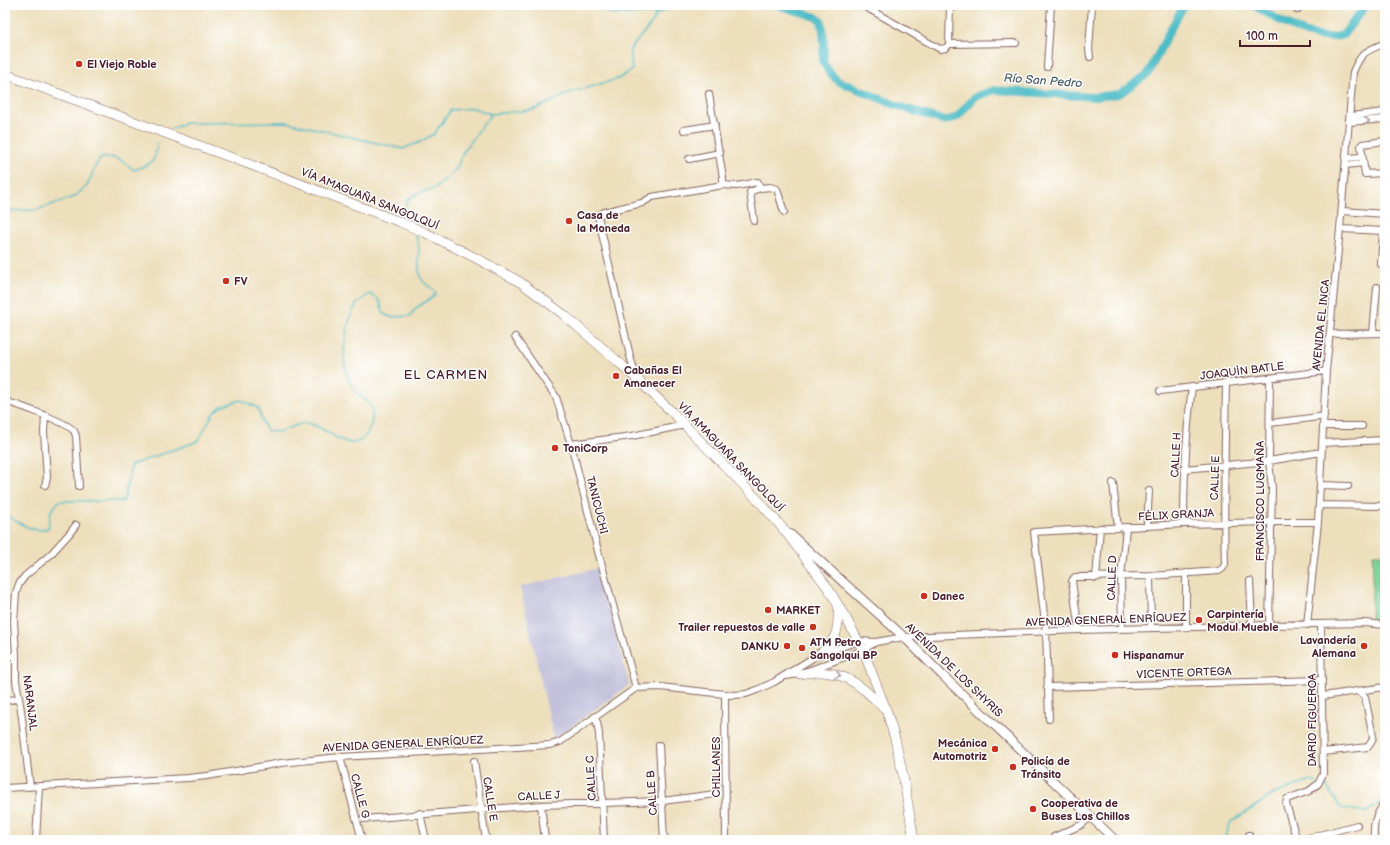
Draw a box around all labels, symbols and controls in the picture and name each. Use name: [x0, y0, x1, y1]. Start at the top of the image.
scale bar: [1240, 22, 1310, 48]
text: 100 m: [1246, 29, 1278, 44]
place label: El Viejo Roble: [87, 58, 157, 71]
marker: El Viejo Roble: [74, 59, 84, 69]
water label: Río San Pedro: [1003, 71, 1083, 91]
one-way arrow: [1364, 116, 1370, 125]
street label: VÍA AMAGUAÑA SANGOLQUÍ: [299, 164, 442, 233]
place label: Casa de la Moneda: [577, 209, 630, 235]
marker: Casa de la Moneda: [564, 216, 574, 226]
place label: FV: [234, 275, 248, 288]
marker: FV: [221, 276, 231, 286]
street label: AVENIDA EL INCA: [1310, 278, 1332, 371]
street label: JOAQUÌN BATLE: [1199, 358, 1285, 383]
place label: Cabañas El Amanecer: [623, 364, 682, 390]
district label: EL CARMEN: [404, 367, 488, 383]
marker: Cabañas El Amanecer: [611, 371, 621, 381]
street label: VÍA AMAGUAÑA SANGOLQUÍ: [675, 399, 788, 515]
street label: CALLE H: [1168, 432, 1184, 478]
street label: FRANCISCO LUGMAÑA: [1254, 441, 1267, 561]
place label: ToniCorp: [563, 442, 608, 455]
marker: ToniCorp: [550, 443, 560, 453]
street label: CALLE E: [1208, 455, 1222, 501]
street label: TANICUCHI: [584, 475, 611, 536]
street label: FÈLIX GRANJA: [1138, 506, 1215, 523]
street label: CALLE D: [1105, 555, 1119, 601]
place label: Danec: [932, 590, 964, 603]
marker: Danec: [919, 591, 929, 601]
place label: MARKET: [776, 604, 821, 617]
marker: MARKET: [763, 605, 773, 615]
place label: Carpintería Modul Mueble: [1207, 608, 1279, 634]
street label: AVENIDA GENERAL ENRÍQUEZ: [1025, 610, 1187, 629]
marker: Carpintería Modul Mueble: [1194, 615, 1204, 625]
street label: AVENIDA DE LOS SHYRIS: [903, 620, 1005, 720]
place label: Trailer repuestos de valle: [678, 621, 805, 634]
marker: Trailer repuestos de valle: [808, 622, 818, 632]
place label: Lavandería Alemana: [1300, 634, 1356, 660]
place label: ATM Petro Sangolqui BP: [809, 636, 877, 662]
place label: DANKU: [741, 640, 779, 653]
marker: DANKU: [782, 641, 792, 651]
marker: Lavandería Alemana: [1359, 641, 1369, 651]
marker: ATM Petro Sangolqui BP: [797, 643, 807, 653]
place label: Hispanamur: [1123, 649, 1185, 662]
marker: Hispanamur: [1110, 650, 1120, 660]
street label: VICENTE ORTEGA: [1136, 665, 1232, 681]
one-way arrow: [834, 670, 841, 679]
street label: DARIO FIGUEROA: [1306, 673, 1319, 767]
street label: NARANJAL: [20, 674, 40, 732]
street label: AVENIDA GENERAL ENRÍQUEZ: [322, 732, 484, 755]
street label: CHILLANES: [710, 736, 723, 797]
place label: Mecánica Automotriz: [932, 737, 988, 763]
marker: Mecánica Automotriz: [990, 744, 1000, 754]
street label: CALLE C: [583, 755, 599, 801]
place label: Policía de Tránsito: [1021, 755, 1070, 781]
marker: Policía de Tránsito: [1008, 762, 1018, 772]
street label: CALLE B: [644, 770, 660, 816]
street label: CALLE G: [348, 772, 372, 820]
street label: CALLE E: [480, 776, 500, 822]
street label: CALLE J: [517, 788, 561, 804]
place label: Cooperativa de Buses Los Chillos: [1041, 797, 1130, 823]
marker: Cooperativa de Buses Los Chillos: [1028, 804, 1038, 814]

